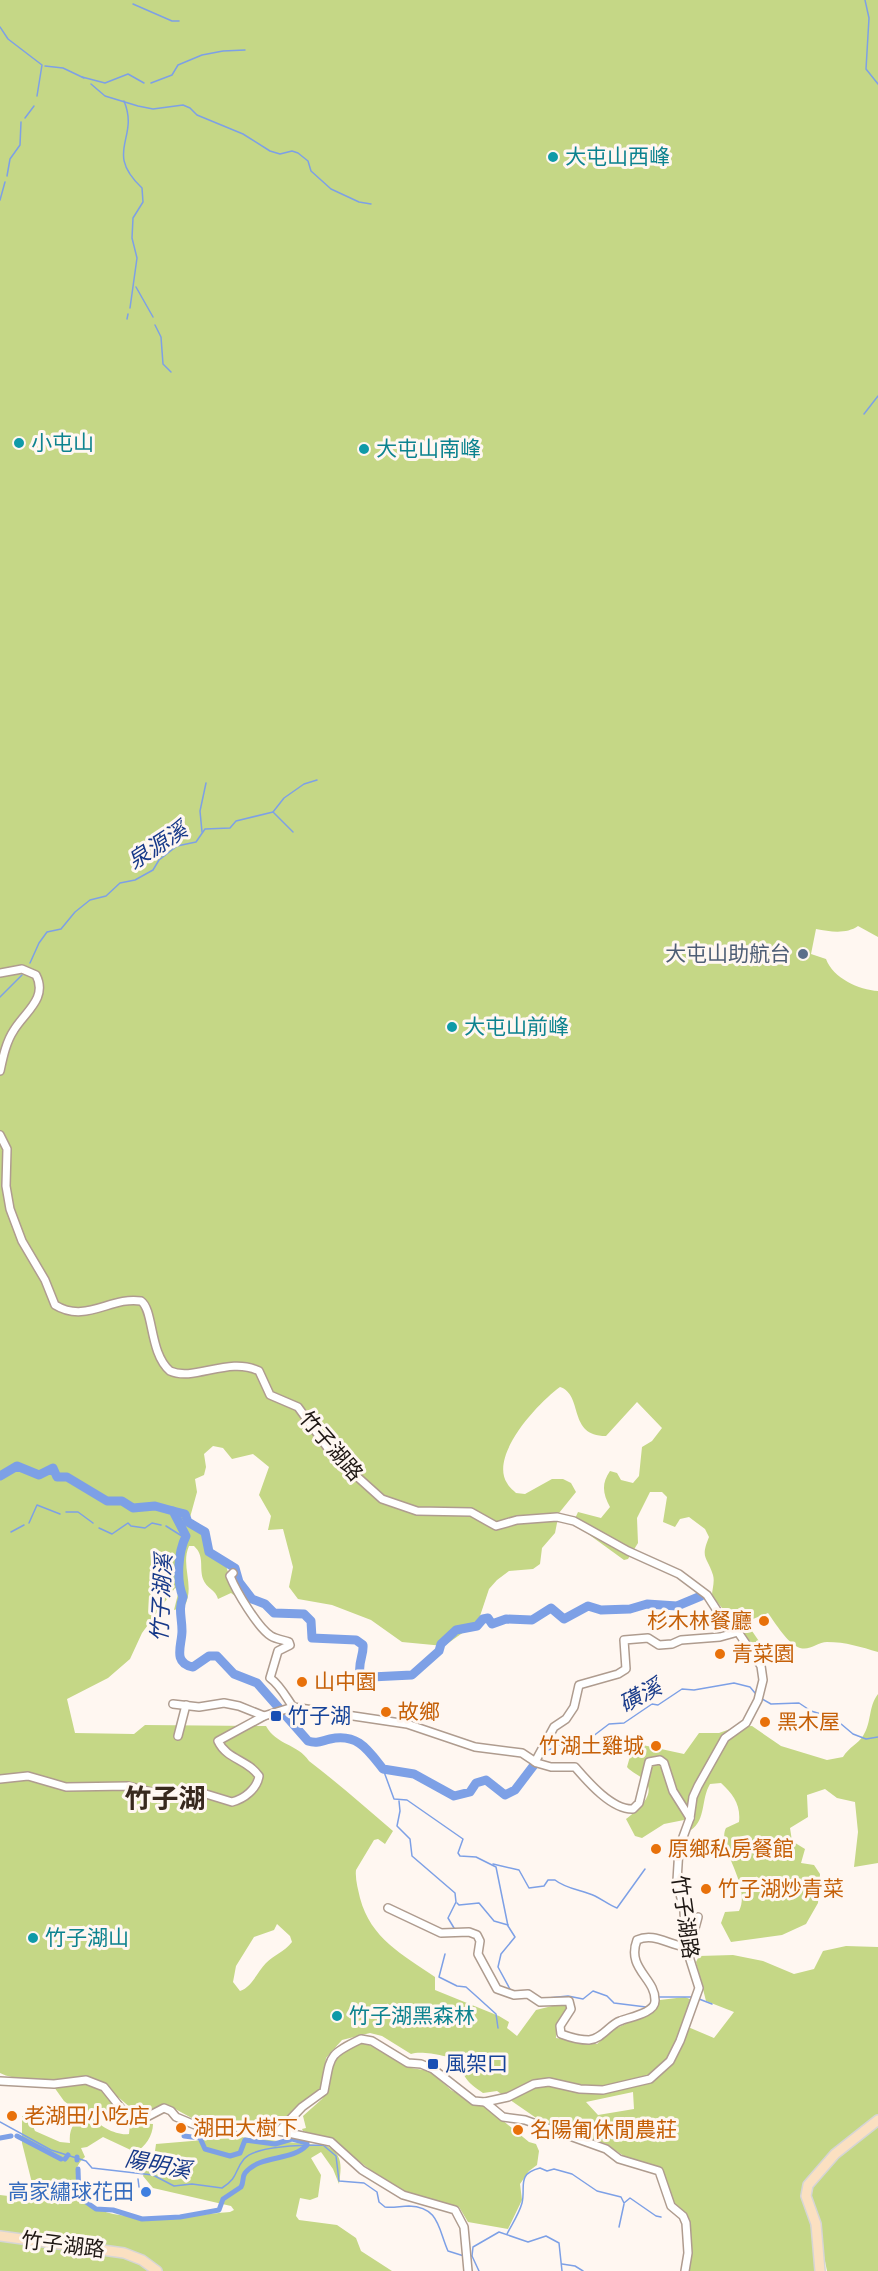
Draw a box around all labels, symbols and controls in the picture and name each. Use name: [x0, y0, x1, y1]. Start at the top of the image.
place label: 大屯山西峰: [565, 144, 670, 168]
marker: 大屯山西峰: [546, 150, 560, 164]
place label: 小屯山: [31, 430, 94, 454]
marker: 小屯山: [12, 436, 26, 450]
place label: 大屯山南峰: [376, 436, 481, 460]
marker: 大屯山南峰: [357, 442, 371, 456]
water label: 泉源溪: [122, 814, 194, 873]
place label: 大屯山助航台: [665, 941, 791, 965]
marker: 大屯山助航台: [796, 947, 810, 961]
place label: 大屯山前峰: [464, 1014, 569, 1038]
marker: 大屯山前峰: [445, 1020, 459, 1034]
street label: 竹子湖路: [295, 1406, 368, 1485]
water label: 竹子湖溪: [146, 1550, 175, 1643]
place label: 杉木林餐廳: [647, 1608, 752, 1632]
marker: 杉木林餐廳: [757, 1614, 771, 1628]
place label: 青菜園: [732, 1641, 795, 1665]
marker: 青菜園: [713, 1647, 727, 1661]
place label: 山中園: [314, 1669, 377, 1693]
water label: 磺溪: [614, 1672, 668, 1716]
marker: 山中園: [295, 1675, 309, 1689]
place label: 故鄉: [398, 1699, 440, 1723]
place label: 竹子湖: [288, 1703, 351, 1727]
marker: 故鄉: [379, 1705, 393, 1719]
marker: 竹子湖: [269, 1709, 283, 1723]
place label: 黑木屋: [777, 1709, 840, 1733]
marker: 黑木屋: [758, 1715, 772, 1729]
place label: 竹湖土雞城: [539, 1733, 644, 1757]
marker: 竹湖土雞城: [649, 1739, 663, 1753]
district label: 竹子湖: [125, 1783, 206, 1813]
place label: 原鄉私房餐館: [668, 1836, 794, 1860]
marker: 原鄉私房餐館: [649, 1842, 663, 1856]
street label: 竹子湖路: [668, 1874, 704, 1960]
place label: 竹子湖炒青菜: [718, 1876, 844, 1900]
marker: 竹子湖炒青菜: [699, 1882, 713, 1896]
place label: 竹子湖山: [45, 1925, 129, 1949]
marker: 竹子湖山: [26, 1931, 40, 1945]
place label: 竹子湖黑森林: [349, 2003, 475, 2027]
marker: 竹子湖黑森林: [330, 2009, 344, 2023]
place label: 風架口: [445, 2051, 508, 2075]
marker: 風架口: [426, 2057, 440, 2071]
place label: 老湖田小吃店: [24, 2103, 150, 2127]
marker: 老湖田小吃店: [5, 2109, 19, 2123]
place label: 湖田大樹下: [193, 2115, 298, 2139]
place label: 名陽匍休閒農莊: [530, 2117, 677, 2141]
marker: 湖田大樹下: [174, 2121, 188, 2135]
marker: 名陽匍休閒農莊: [511, 2123, 525, 2137]
water label: 陽明溪: [123, 2145, 196, 2183]
place label: 高家繡球花田: [8, 2179, 134, 2203]
marker: 高家繡球花田: [139, 2185, 153, 2199]
street label: 竹子湖路: [20, 2227, 106, 2261]

